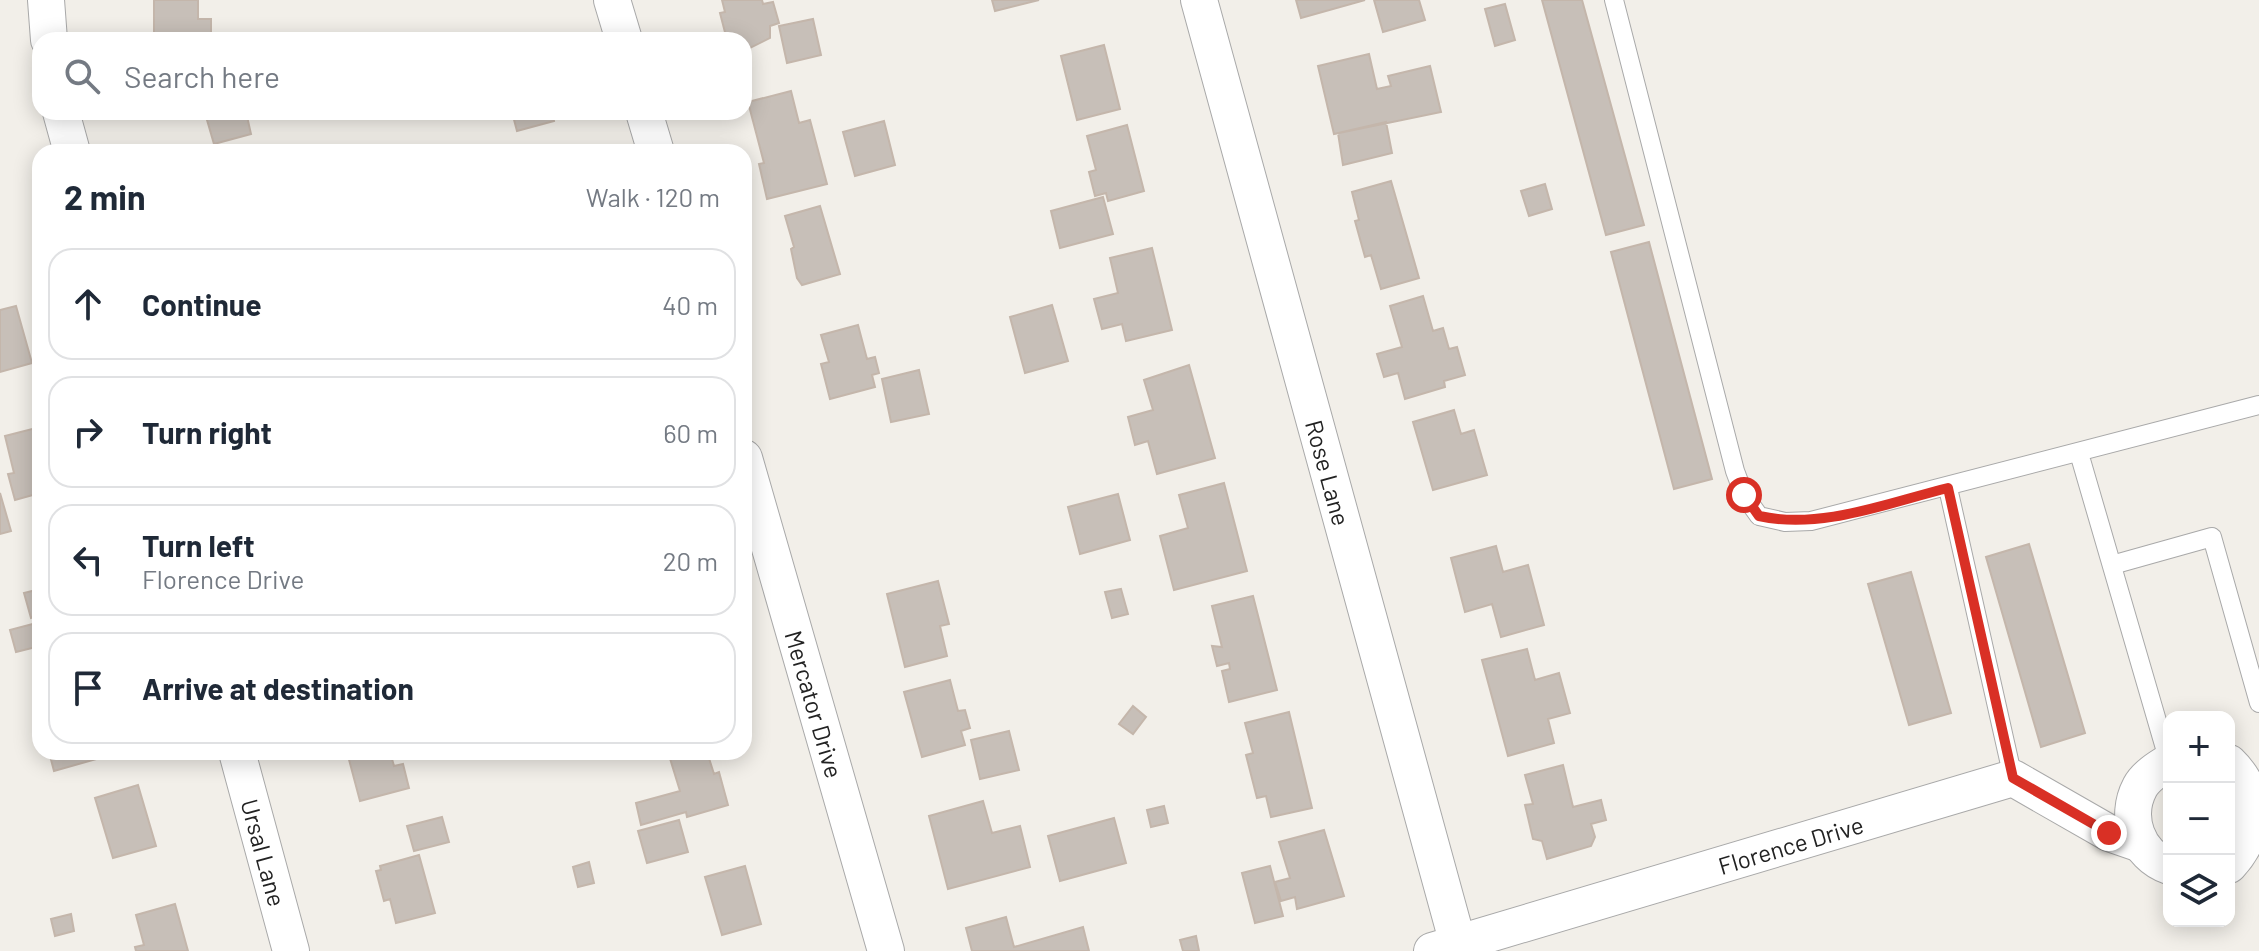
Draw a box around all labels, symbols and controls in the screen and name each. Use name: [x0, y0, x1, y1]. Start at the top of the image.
search box: [32, 32, 752, 120]
icon: search: [60, 54, 104, 98]
text: Search here: [124, 58, 280, 94]
text: 2 min: [64, 176, 146, 217]
text: Walk · 120 m: [586, 181, 720, 212]
icon: ahead: [66, 282, 110, 326]
text: Continue: [142, 286, 262, 322]
text: 40 m: [662, 289, 718, 320]
icon: right: [66, 410, 110, 454]
text: Turn right: [142, 414, 272, 450]
street label: Rose Lane: [1300, 416, 1357, 529]
text: 60 m: [663, 417, 718, 448]
route start: [1726, 477, 1762, 513]
text: Turn left: [142, 527, 255, 563]
icon: left: [66, 538, 110, 582]
text: 20 m: [663, 545, 718, 576]
text: Florence Drive: [142, 563, 304, 594]
street label: Mercator Drive: [780, 627, 850, 781]
icon: arrive: [66, 666, 110, 710]
text: Arrive at destination: [142, 670, 414, 706]
map controls: [2163, 711, 2235, 927]
button: +: [2163, 711, 2235, 783]
button: −: [2163, 783, 2235, 855]
street label: Ursal Lane: [236, 796, 293, 909]
street label: Florence Drive: [1714, 809, 1866, 880]
route end: [2091, 815, 2127, 851]
button: layers: [2163, 855, 2235, 927]

